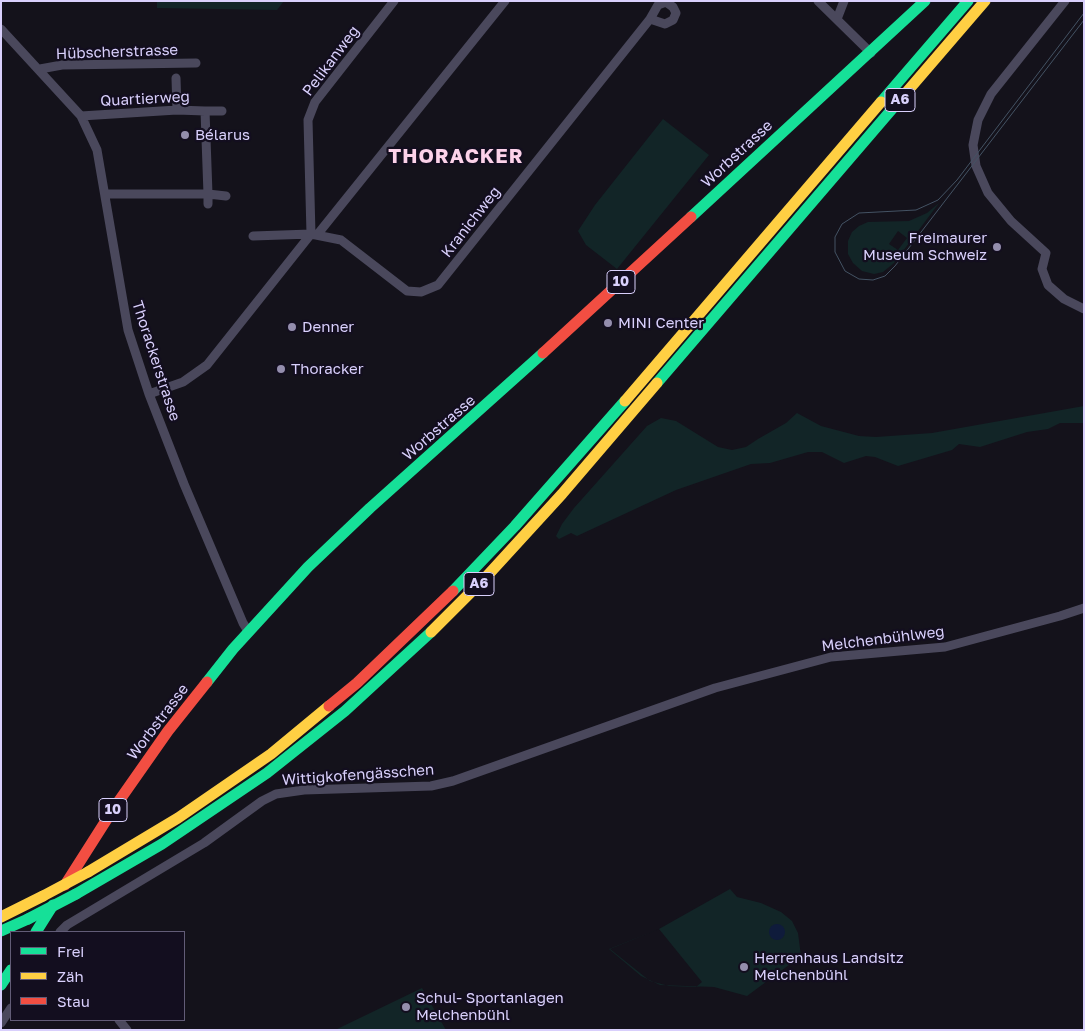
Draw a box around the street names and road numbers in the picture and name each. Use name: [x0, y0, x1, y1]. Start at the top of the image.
street label: Pelikanweg: [299, 22, 363, 100]
street label: Hübscherstrasse: [56, 41, 178, 63]
street label: Quartierweg: [100, 88, 190, 110]
road number: A6: [885, 88, 915, 112]
street label: Worbstrasse: [698, 117, 776, 191]
street label: Kranichweg: [438, 183, 504, 261]
road number: 10: [607, 270, 635, 294]
street label: Thorackerstrasse: [128, 299, 184, 423]
street label: Worbstrasse: [399, 391, 479, 465]
road number: A6: [464, 572, 494, 596]
street label: Melchenbühlweg: [821, 623, 945, 655]
street label: Worbstrasse: [124, 680, 192, 764]
street label: Wittigkofengässchen: [281, 761, 435, 789]
road number: 10: [99, 798, 127, 822]

